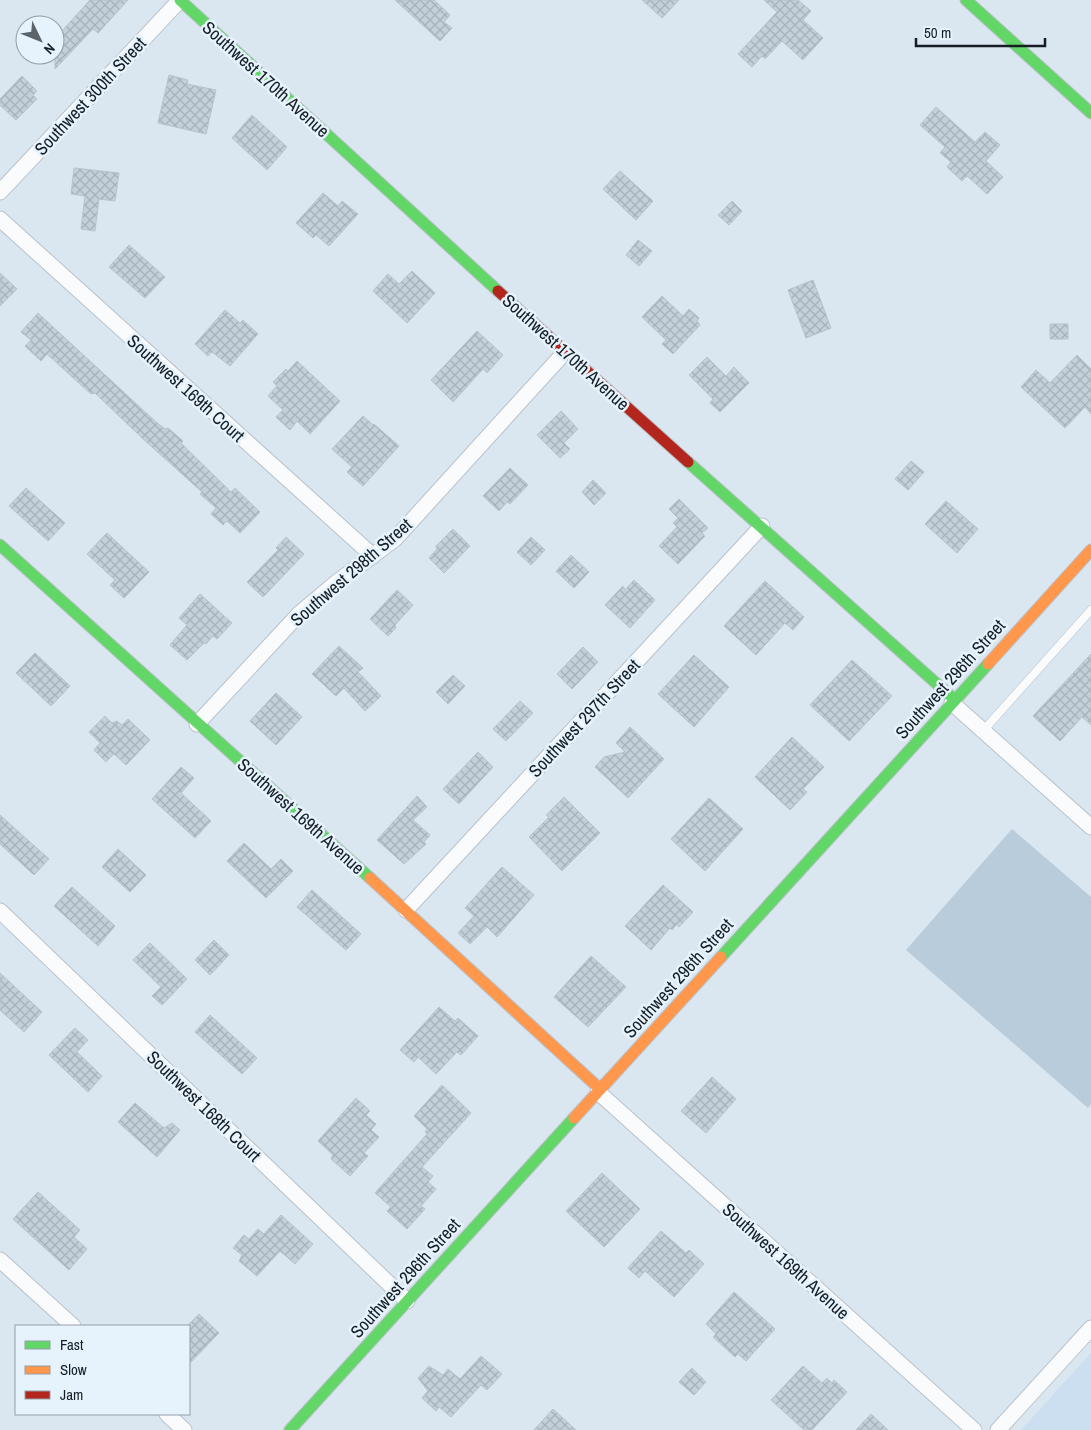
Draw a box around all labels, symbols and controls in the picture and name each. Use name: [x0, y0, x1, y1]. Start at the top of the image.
north arrow: [15, 15, 65, 65]
street label: Southwest 170th Avenue: [197, 15, 335, 143]
scale bar: [916, 15, 1045, 47]
text: 50 m: [924, 22, 951, 43]
street label: Southwest 300th Street: [29, 31, 151, 161]
text: N: [40, 40, 59, 58]
street label: Southwest 170th Avenue: [497, 288, 635, 416]
street label: Southwest 169th Court: [122, 328, 250, 448]
street label: Southwest 298th Street: [285, 512, 417, 632]
street label: Southwest 296th Street: [889, 614, 1011, 744]
street label: Southwest 297th Street: [523, 653, 645, 783]
street label: Southwest 169th Avenue: [232, 752, 370, 880]
street label: Southwest 296th Street: [617, 913, 739, 1043]
street label: Southwest 168th Court: [141, 1045, 267, 1167]
street label: Southwest 169th Avenue: [717, 1197, 855, 1325]
street label: Southwest 296th Street: [344, 1213, 466, 1343]
legend: [15, 1325, 190, 1415]
text: Fast: [60, 1334, 84, 1355]
text: Slow: [60, 1359, 87, 1380]
text: Jam: [60, 1384, 83, 1405]

